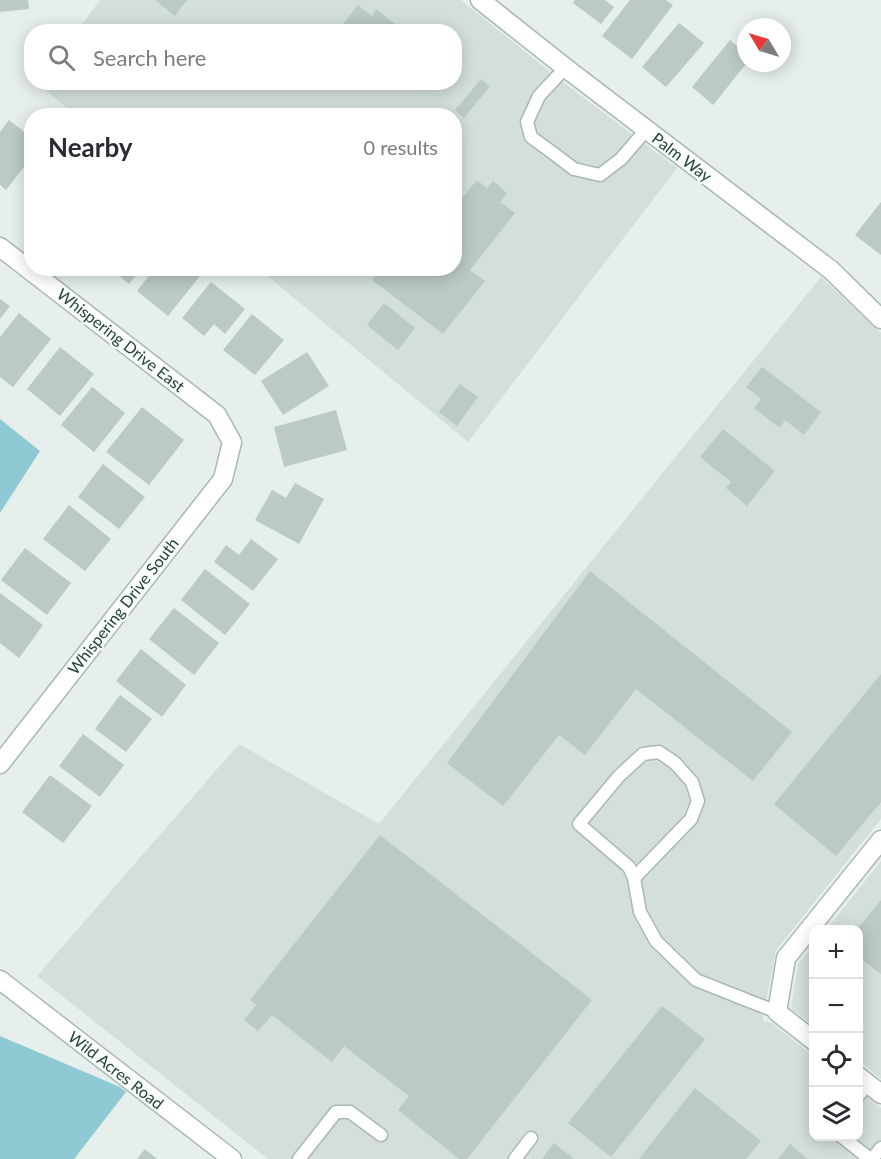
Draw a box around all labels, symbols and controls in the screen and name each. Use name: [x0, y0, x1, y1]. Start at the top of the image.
north arrow: [737, 18, 791, 72]
search box: [24, 24, 462, 90]
icon: search: [45, 41, 78, 74]
text: Search here: [93, 44, 206, 71]
street label: Palm Way: [649, 128, 716, 186]
text: Nearby: [48, 131, 133, 163]
text: 0 results: [363, 135, 438, 159]
street label: Whispering Drive East: [54, 284, 189, 395]
street label: Whispering Drive South: [63, 534, 182, 678]
map controls: [809, 925, 863, 1141]
button: +: [809, 925, 863, 979]
button: −: [809, 979, 863, 1033]
street label: Wild Acres Road: [65, 1027, 168, 1113]
button: locate: [809, 1033, 863, 1087]
button: layers: [809, 1087, 863, 1141]

